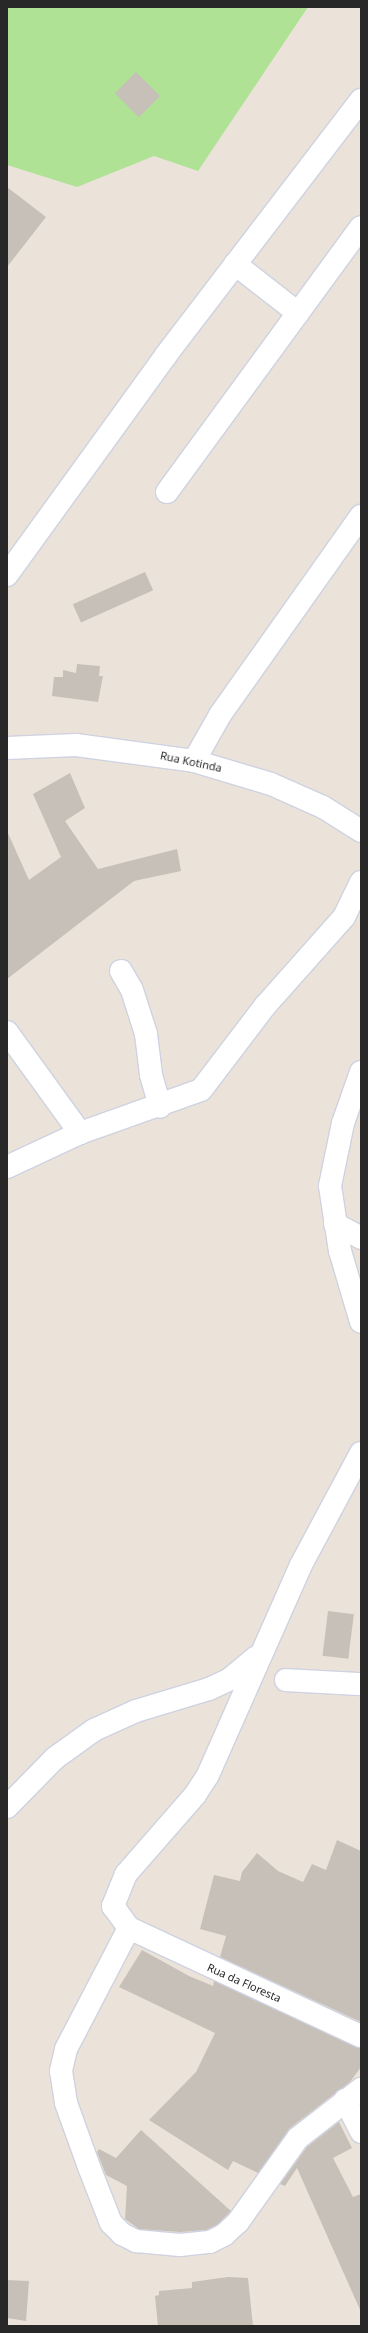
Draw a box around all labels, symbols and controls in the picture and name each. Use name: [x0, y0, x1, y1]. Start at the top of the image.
street label: Rua Kotinda: [159, 749, 223, 775]
street label: Rua da Floresta: [205, 1961, 283, 2005]

